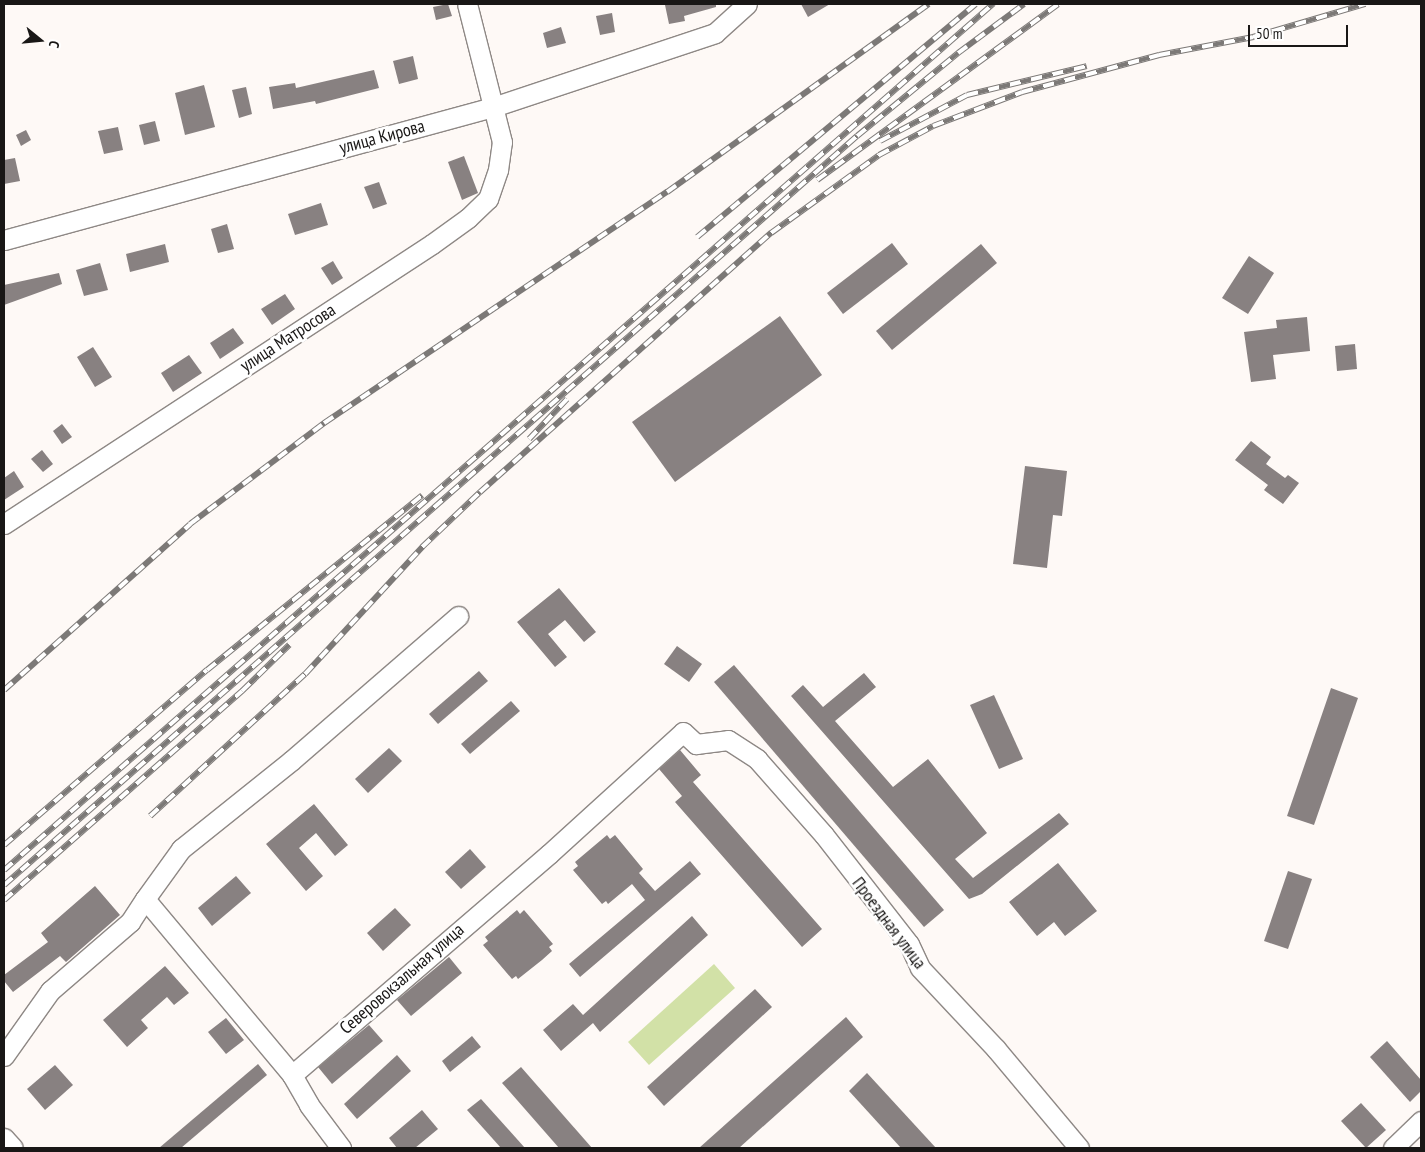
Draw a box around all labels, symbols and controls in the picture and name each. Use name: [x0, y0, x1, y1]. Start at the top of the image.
north arrow: [15, 15, 65, 65]
scale bar: [1250, 15, 1350, 47]
text: 50 m: [1256, 24, 1282, 43]
text: С: [45, 39, 64, 50]
street label: улица Кирова: [337, 115, 427, 159]
street label: улица Матросова: [236, 299, 340, 377]
street label: Проездная улица: [847, 873, 931, 973]
street label: Северовокзальная улица: [335, 919, 469, 1039]

